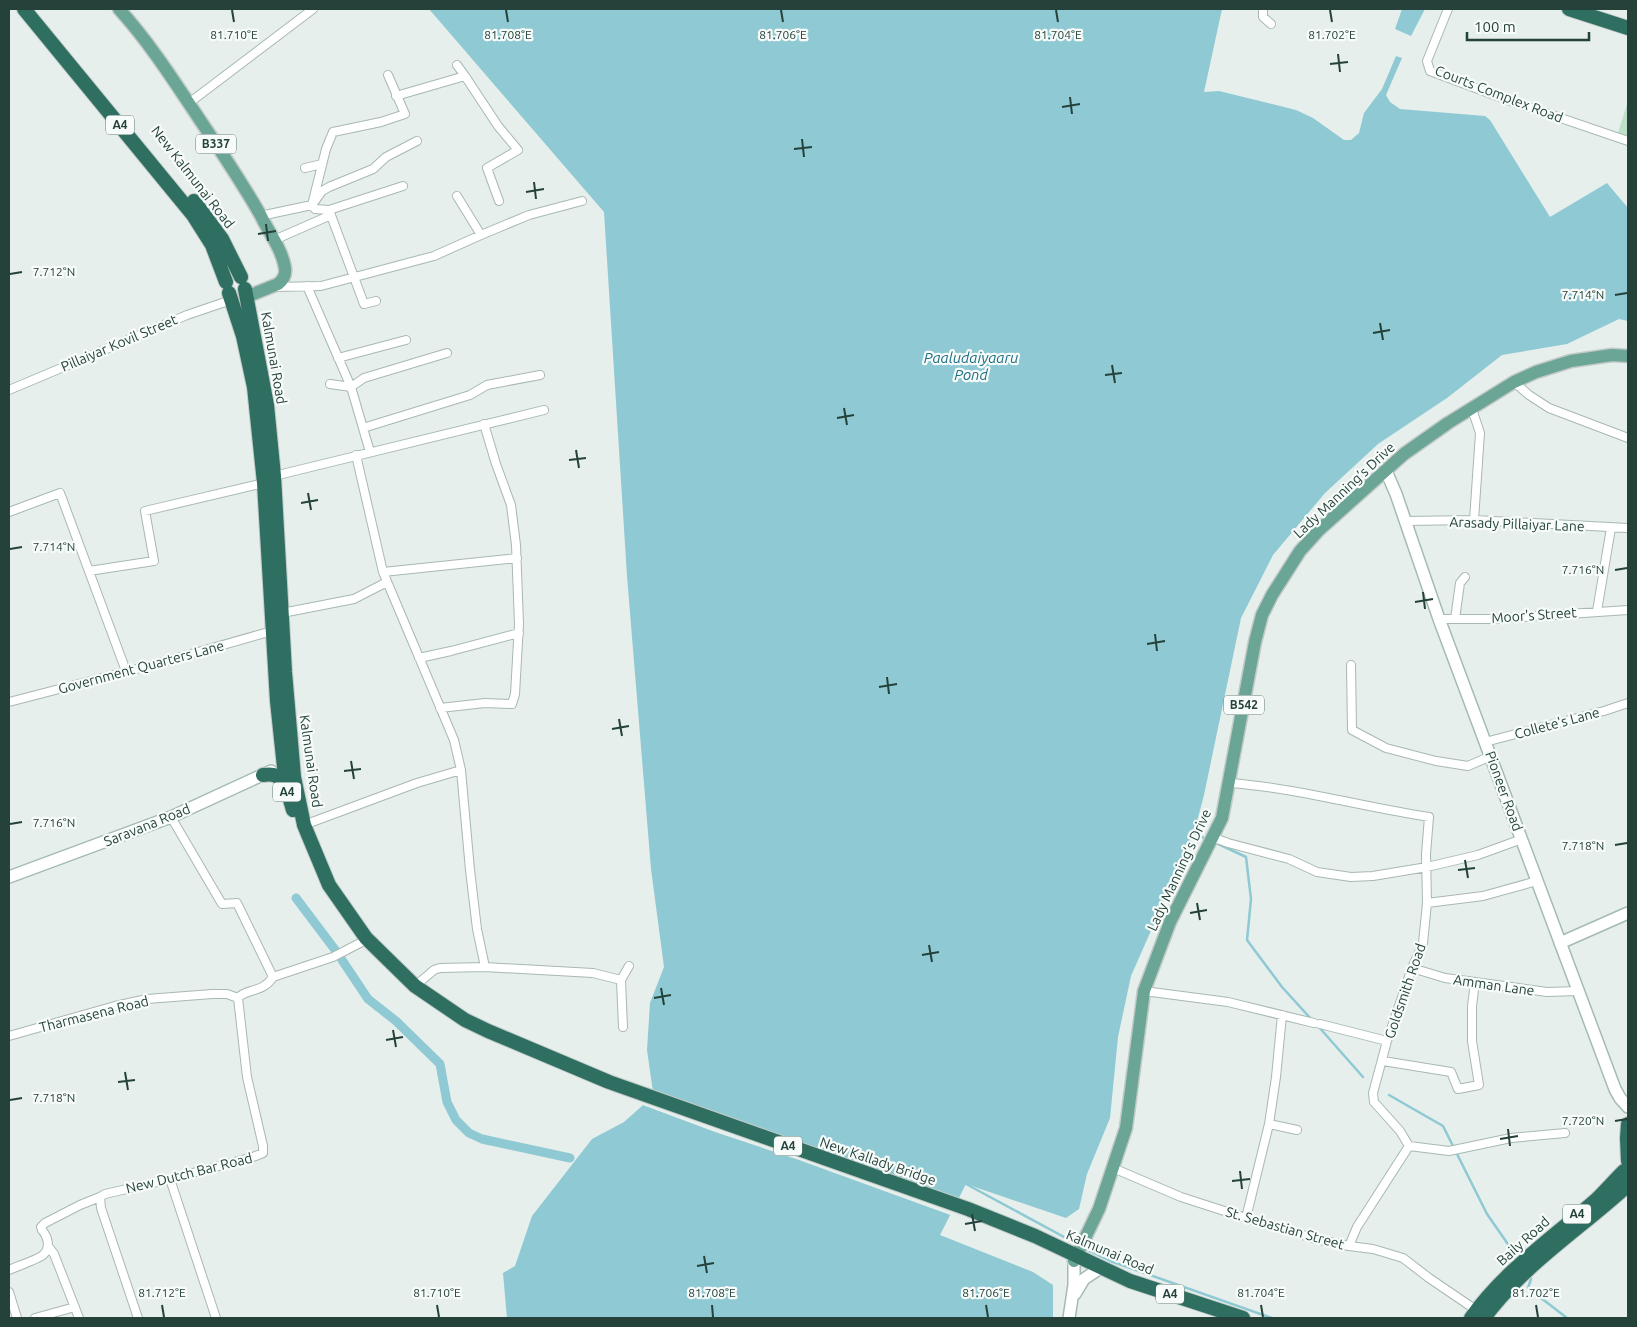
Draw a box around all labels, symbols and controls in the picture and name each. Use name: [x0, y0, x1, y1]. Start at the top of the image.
scale bar: [1467, 10, 1590, 42]
text: 100 m: [1474, 18, 1516, 35]
text: 81.710°E: [210, 28, 258, 41]
text: 81.708°E: [484, 28, 532, 41]
text: 81.706°E: [759, 28, 807, 41]
text: 81.704°E: [1034, 28, 1082, 41]
text: 81.702°E: [1308, 28, 1356, 41]
street label: Courts Complex Road: [1433, 62, 1565, 126]
road number: A4: [106, 116, 134, 134]
street label: New Kalmunai Road: [148, 123, 238, 231]
road number: B337: [196, 134, 236, 154]
text: 7.712°N: [33, 265, 75, 278]
text: 7.714°N: [1562, 288, 1604, 301]
street label: Pillaiyar Kovil Street: [58, 311, 180, 375]
street label: Kalmunai Road: [258, 311, 290, 405]
water label: Paaludaiyaaru Pond: [924, 349, 1018, 383]
street label: Lady Manning’s Drive: [1290, 439, 1398, 541]
street label: Arasady Pillaiyar Lane: [1449, 514, 1585, 534]
text: 7.714°N: [33, 540, 75, 553]
text: 7.716°N: [1562, 563, 1604, 576]
street label: Moor's Street: [1491, 604, 1578, 626]
street label: Government Quarters Lane: [56, 637, 226, 697]
road number: B542: [1224, 696, 1264, 714]
street label: Collete's Lane: [1513, 704, 1601, 742]
street label: Kalmunai Road: [297, 714, 325, 808]
street label: Pioneer Road: [1482, 749, 1526, 833]
road number: A4: [273, 782, 301, 802]
street label: Saravana Road: [101, 800, 193, 850]
street label: Lady Manning’s Drive: [1144, 806, 1214, 934]
text: 7.716°N: [33, 816, 75, 829]
text: 7.718°N: [1562, 839, 1604, 852]
street label: Goldsmith Road: [1381, 941, 1429, 1041]
street label: Amman Lane: [1452, 971, 1536, 999]
street label: Tharmasena Road: [38, 993, 150, 1035]
text: 7.718°N: [33, 1091, 75, 1104]
text: 7.720°N: [1562, 1114, 1604, 1127]
street label: New Kallady Bridge: [818, 1134, 938, 1188]
road number: A4: [774, 1136, 802, 1156]
street label: New Dutch Bar Road: [124, 1150, 254, 1196]
street label: St. Sebastian Street: [1224, 1203, 1347, 1253]
road number: A4: [1563, 1204, 1591, 1224]
street label: Baily Road: [1493, 1213, 1553, 1269]
street label: Kalmunai Road: [1064, 1226, 1156, 1278]
road number: A4: [1156, 1285, 1184, 1304]
text: 81.712°E: [138, 1286, 186, 1299]
text: 81.710°E: [413, 1286, 461, 1299]
text: 81.708°E: [688, 1286, 736, 1299]
text: 81.706°E: [962, 1286, 1010, 1299]
text: 81.704°E: [1237, 1286, 1285, 1299]
text: 81.702°E: [1512, 1286, 1560, 1299]

